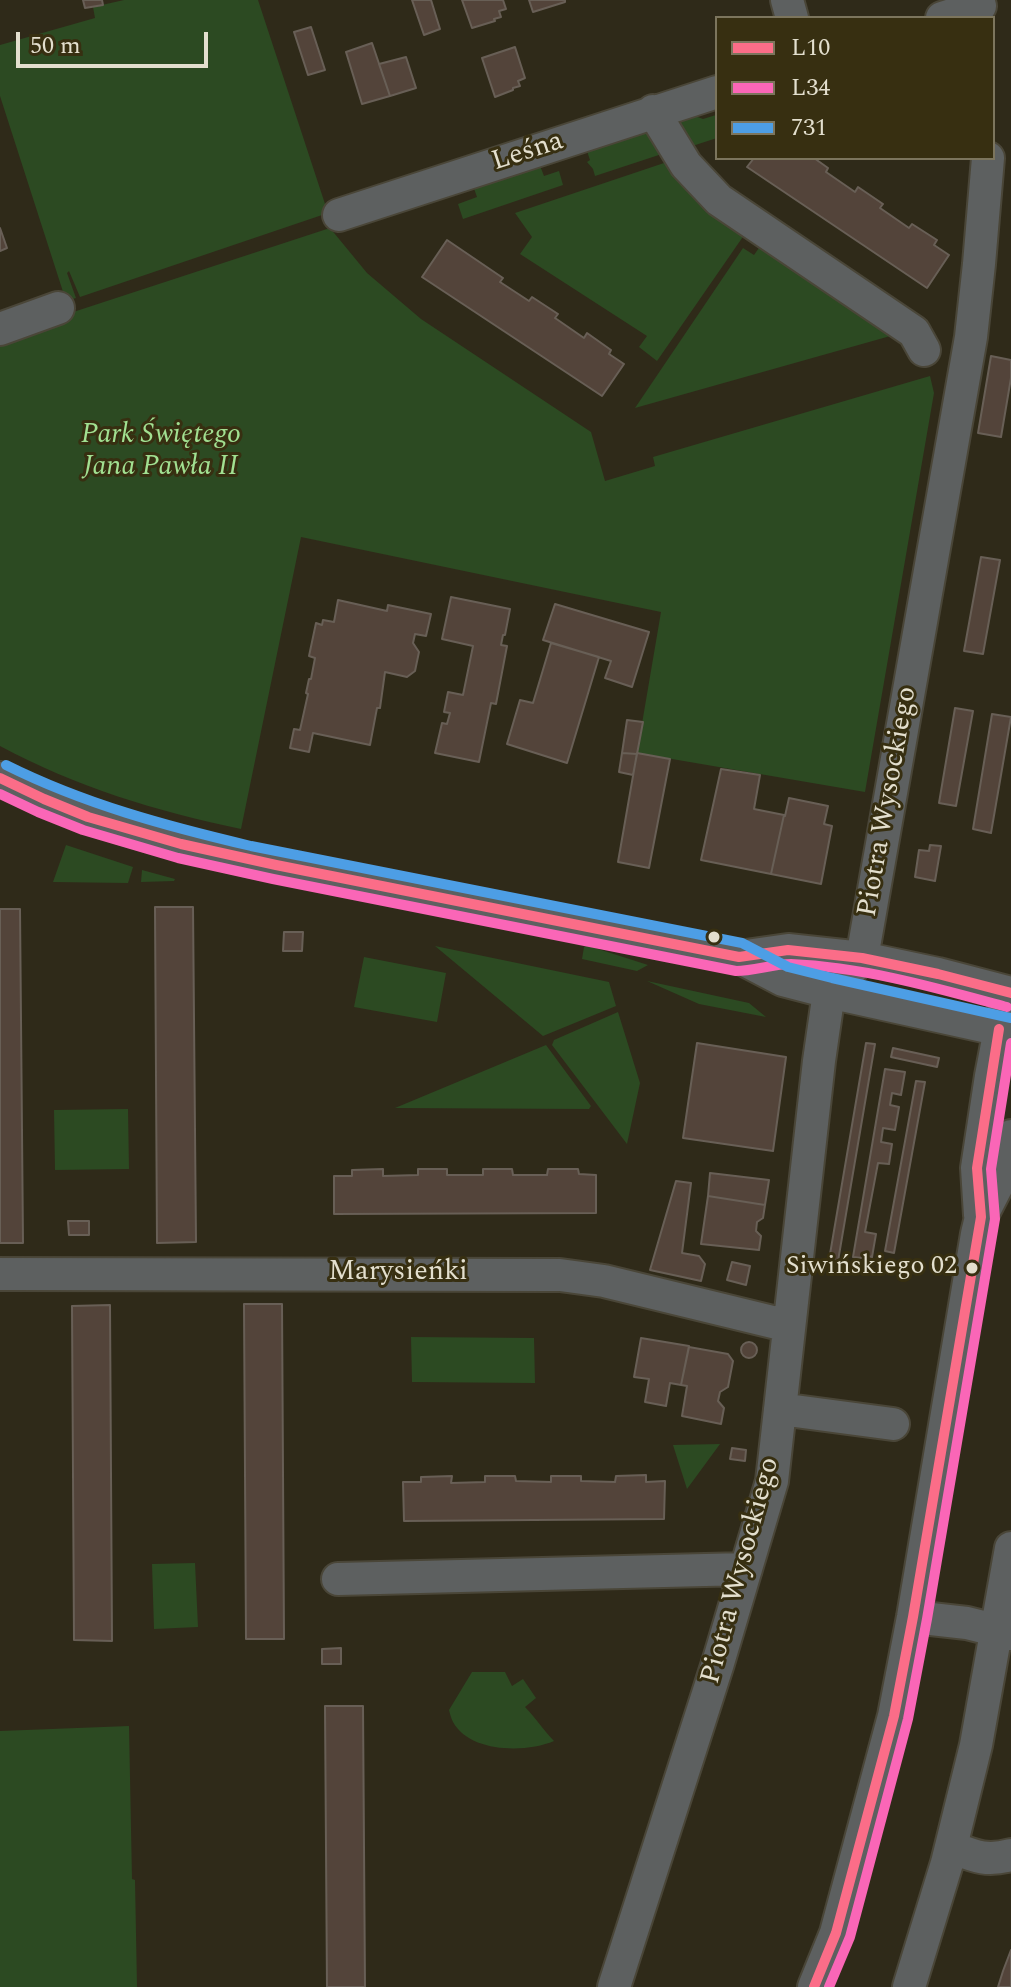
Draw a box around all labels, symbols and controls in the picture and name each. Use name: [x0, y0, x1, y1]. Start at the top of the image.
scale bar: [20, 16, 212, 66]
legend: [715, 16, 995, 160]
text: 50 m: [30, 28, 81, 64]
text: L10: [791, 30, 830, 66]
text: L34: [791, 70, 830, 106]
text: 731: [791, 110, 827, 146]
street label: Leśna: [488, 126, 568, 180]
park label: Park Świętego Jana Pawła II: [81, 420, 241, 486]
street label: Piotra Wysockiego: [852, 684, 926, 920]
unlabelled marker: [706, 929, 722, 945]
place label: Siwińskiego 02: [786, 1252, 957, 1284]
street label: Marysieńki: [328, 1257, 468, 1291]
marker: Siwińskiego 02: [964, 1260, 980, 1276]
street label: Piotra Wysockiego: [696, 1454, 788, 1688]

